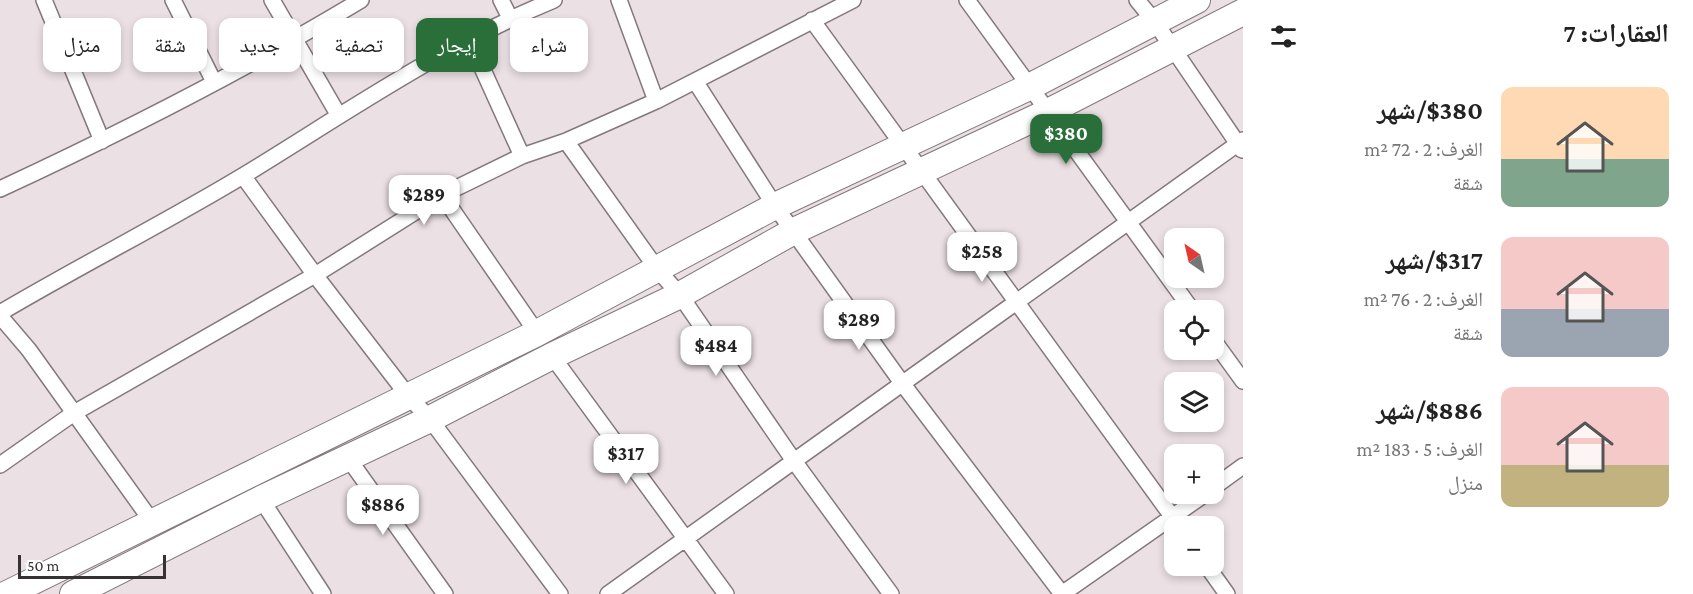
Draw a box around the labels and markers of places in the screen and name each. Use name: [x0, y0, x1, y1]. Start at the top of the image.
pin: $380: [1030, 114, 1102, 165]
pin: $289: [388, 175, 460, 226]
pin: $258: [946, 232, 1018, 283]
pin: $289: [823, 300, 895, 351]
pin: $484: [680, 326, 752, 377]
pin: $317: [590, 434, 662, 485]
pin: $886: [347, 485, 419, 536]

